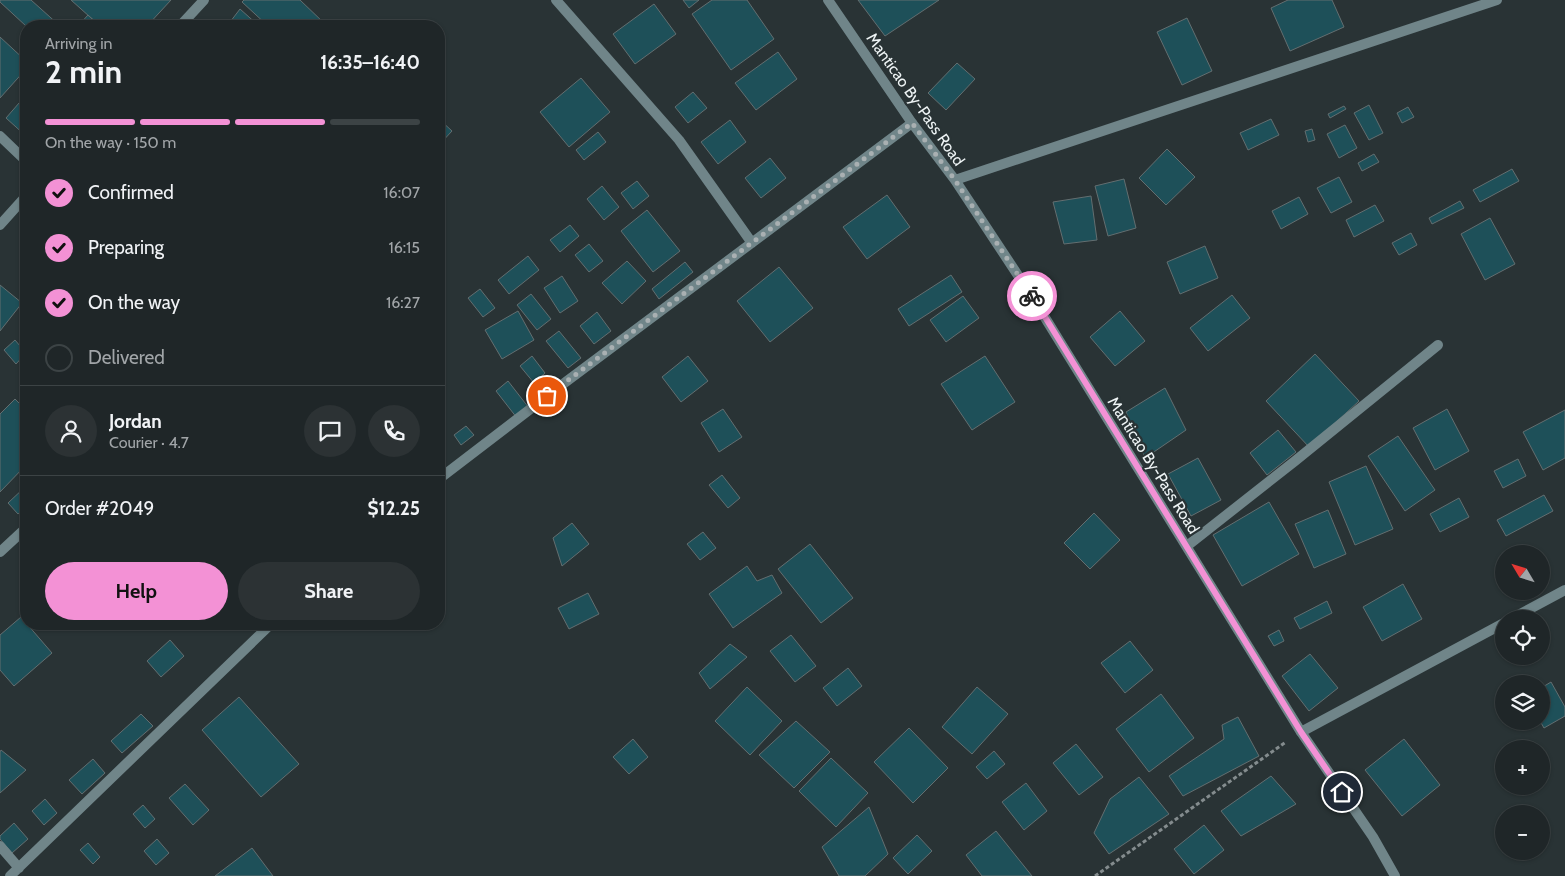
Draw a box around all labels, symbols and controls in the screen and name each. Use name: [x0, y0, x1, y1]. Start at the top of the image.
street label: Manticao By-Pass Road: [863, 29, 969, 169]
text: Arriving in: [45, 34, 112, 53]
text: 16:35–16:40: [320, 51, 420, 74]
text: 2 min: [45, 52, 122, 91]
text: On the way · 150 m: [45, 133, 176, 152]
icon: check: [45, 179, 73, 207]
text: Confirmed: [88, 181, 174, 204]
text: 16:07: [383, 183, 420, 202]
icon: check: [45, 234, 73, 262]
text: Preparing: [88, 236, 164, 259]
text: 16:15: [388, 238, 420, 257]
courier: [1007, 271, 1057, 321]
icon: bike: [1018, 282, 1046, 310]
icon: check: [45, 289, 73, 317]
text: On the way: [88, 291, 180, 314]
text: 16:27: [386, 293, 420, 312]
text: Delivered: [88, 346, 165, 369]
pin: [526, 375, 568, 417]
icon: bag: [533, 382, 561, 410]
street label: Manticao By-Pass Road: [1104, 393, 1203, 537]
button: person: [45, 405, 97, 457]
button: chat: [304, 405, 356, 457]
button: phone: [368, 405, 420, 457]
text: Jordan: [109, 410, 162, 433]
text: Courier · 4.7: [109, 433, 189, 452]
text: Order #2049: [45, 497, 154, 520]
text: $12.25: [367, 497, 420, 520]
north arrow: [1495, 545, 1550, 600]
map controls: [1495, 545, 1550, 860]
button: Help: [45, 562, 228, 620]
button: Share: [238, 562, 420, 620]
button: locate: [1495, 610, 1550, 665]
button: layers: [1495, 675, 1550, 730]
button: +: [1495, 740, 1550, 795]
pin: [1321, 771, 1363, 813]
icon: home: [1328, 778, 1356, 806]
button: −: [1495, 805, 1550, 860]

